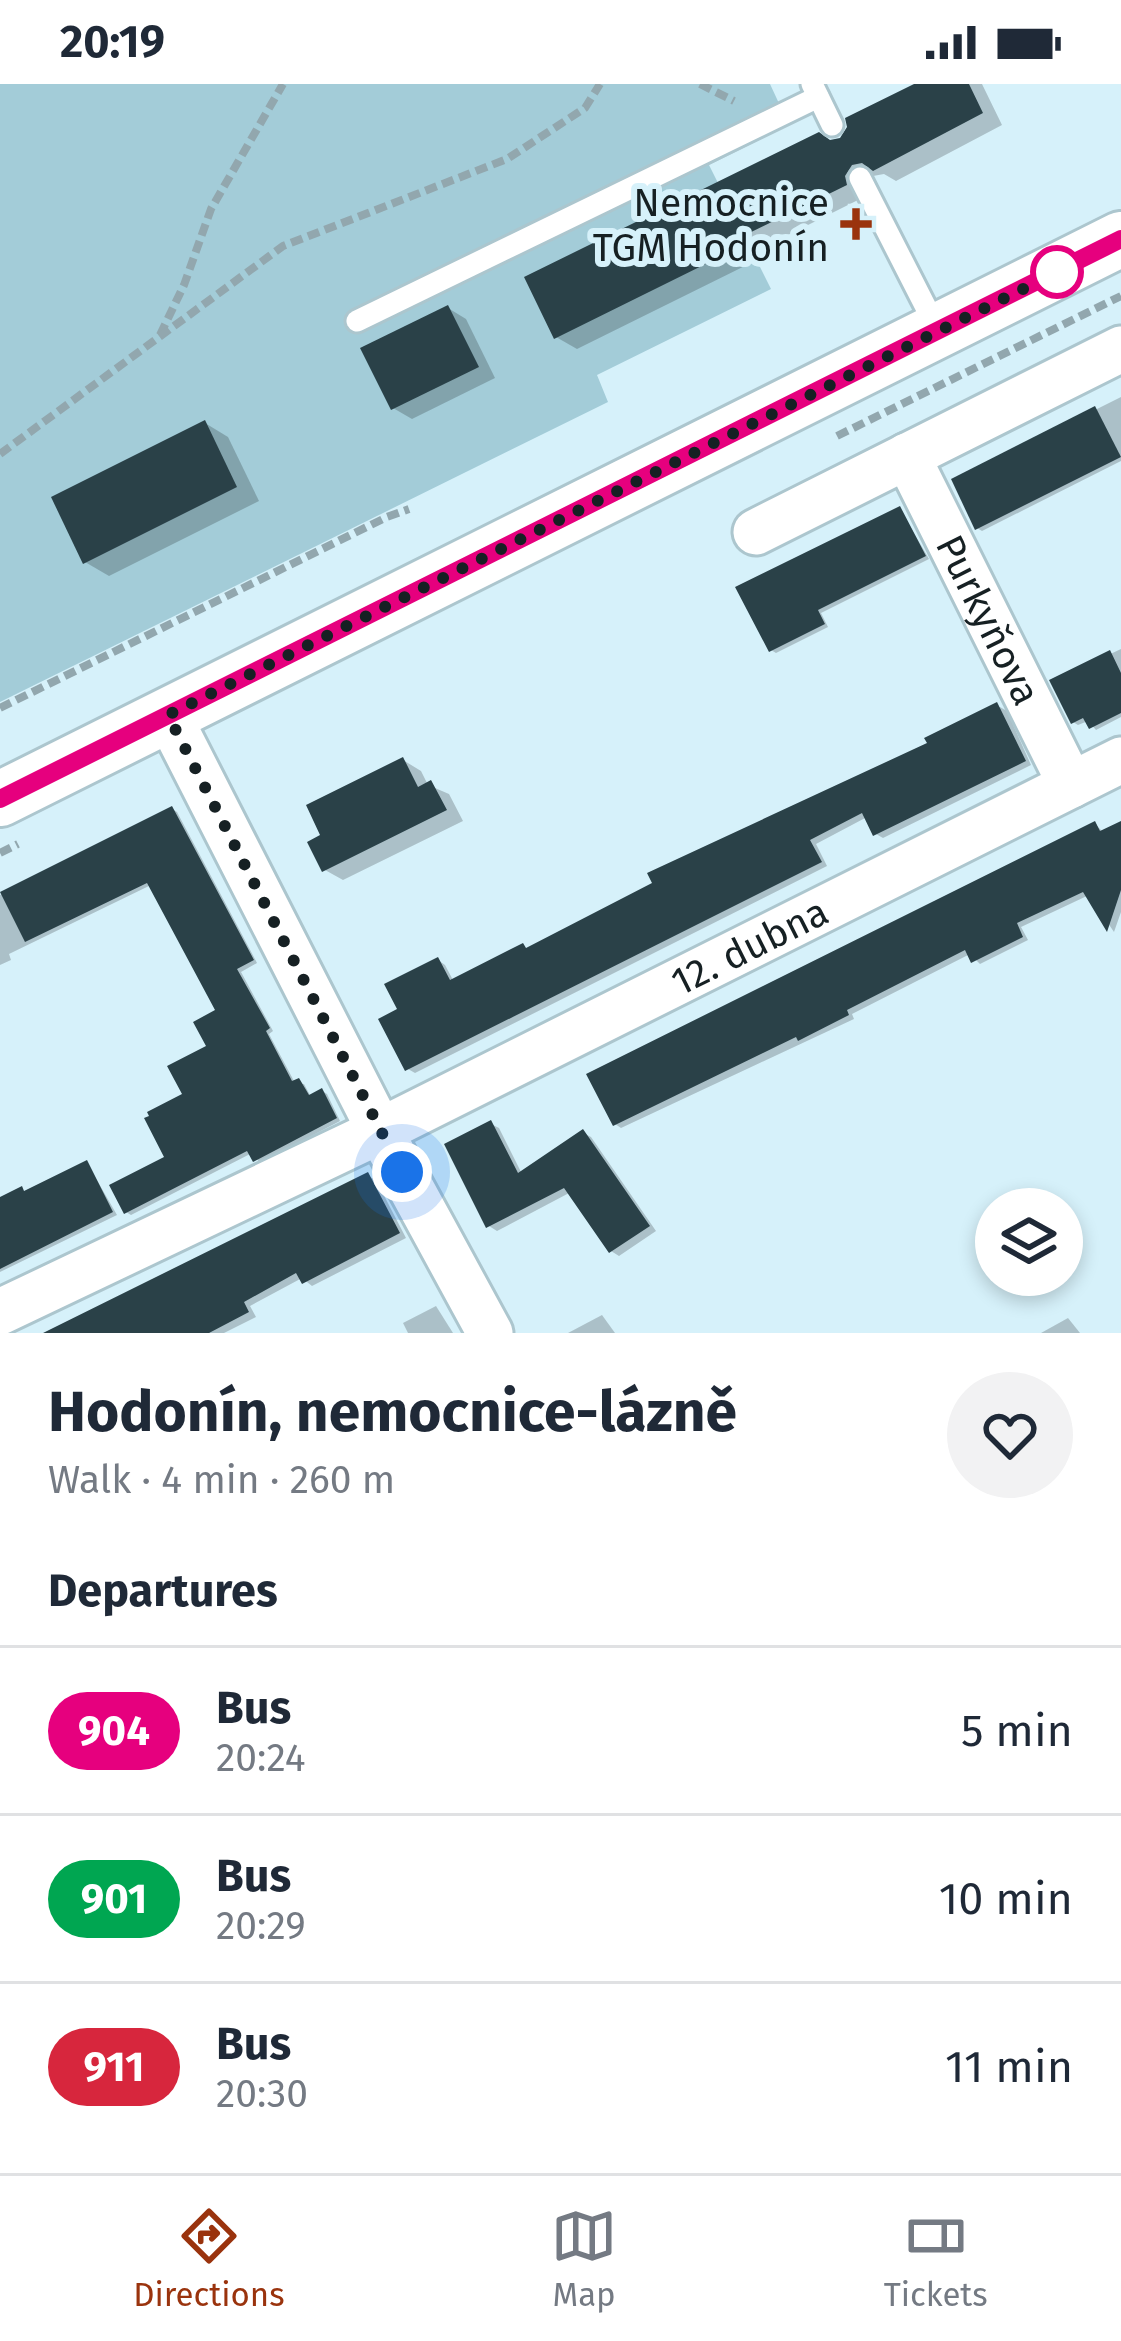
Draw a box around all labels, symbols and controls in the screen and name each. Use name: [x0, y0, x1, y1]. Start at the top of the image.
text: 20:19: [60, 15, 165, 69]
place label: Nemocnice TGM Hodonín: [593, 180, 829, 271]
marker: Nemocnice TGM Hodonín: [840, 208, 872, 240]
unlabelled marker: [1032, 247, 1082, 297]
street label: Purkyňova: [926, 528, 1049, 713]
street label: 12. dubna: [664, 889, 836, 1005]
your location: [372, 1142, 432, 1202]
map controls: [975, 1188, 1083, 1296]
button: layers: [975, 1188, 1083, 1296]
button: heart: [947, 1372, 1073, 1498]
text: Hodonín, nemocnice-lázně: [48, 1378, 737, 1446]
text: Walk · 4 min · 260 m: [48, 1457, 395, 1503]
text: Departures: [48, 1564, 278, 1618]
text: Bus: [216, 1681, 291, 1735]
text: 5 min: [961, 1704, 1073, 1758]
text: 904: [78, 1706, 150, 1756]
text: 20:24: [216, 1735, 305, 1781]
text: Bus: [216, 1849, 291, 1903]
text: 10 min: [939, 1872, 1073, 1926]
text: 901: [81, 1874, 147, 1924]
text: 20:29: [216, 1903, 306, 1949]
text: Bus: [216, 2017, 291, 2071]
text: 11 min: [945, 2040, 1073, 2094]
text: 911: [84, 2042, 144, 2092]
text: 20:30: [216, 2071, 308, 2117]
tab: Directions: [133, 2203, 285, 2315]
tab: Map: [551, 2203, 617, 2315]
tab: Tickets: [884, 2203, 988, 2315]

